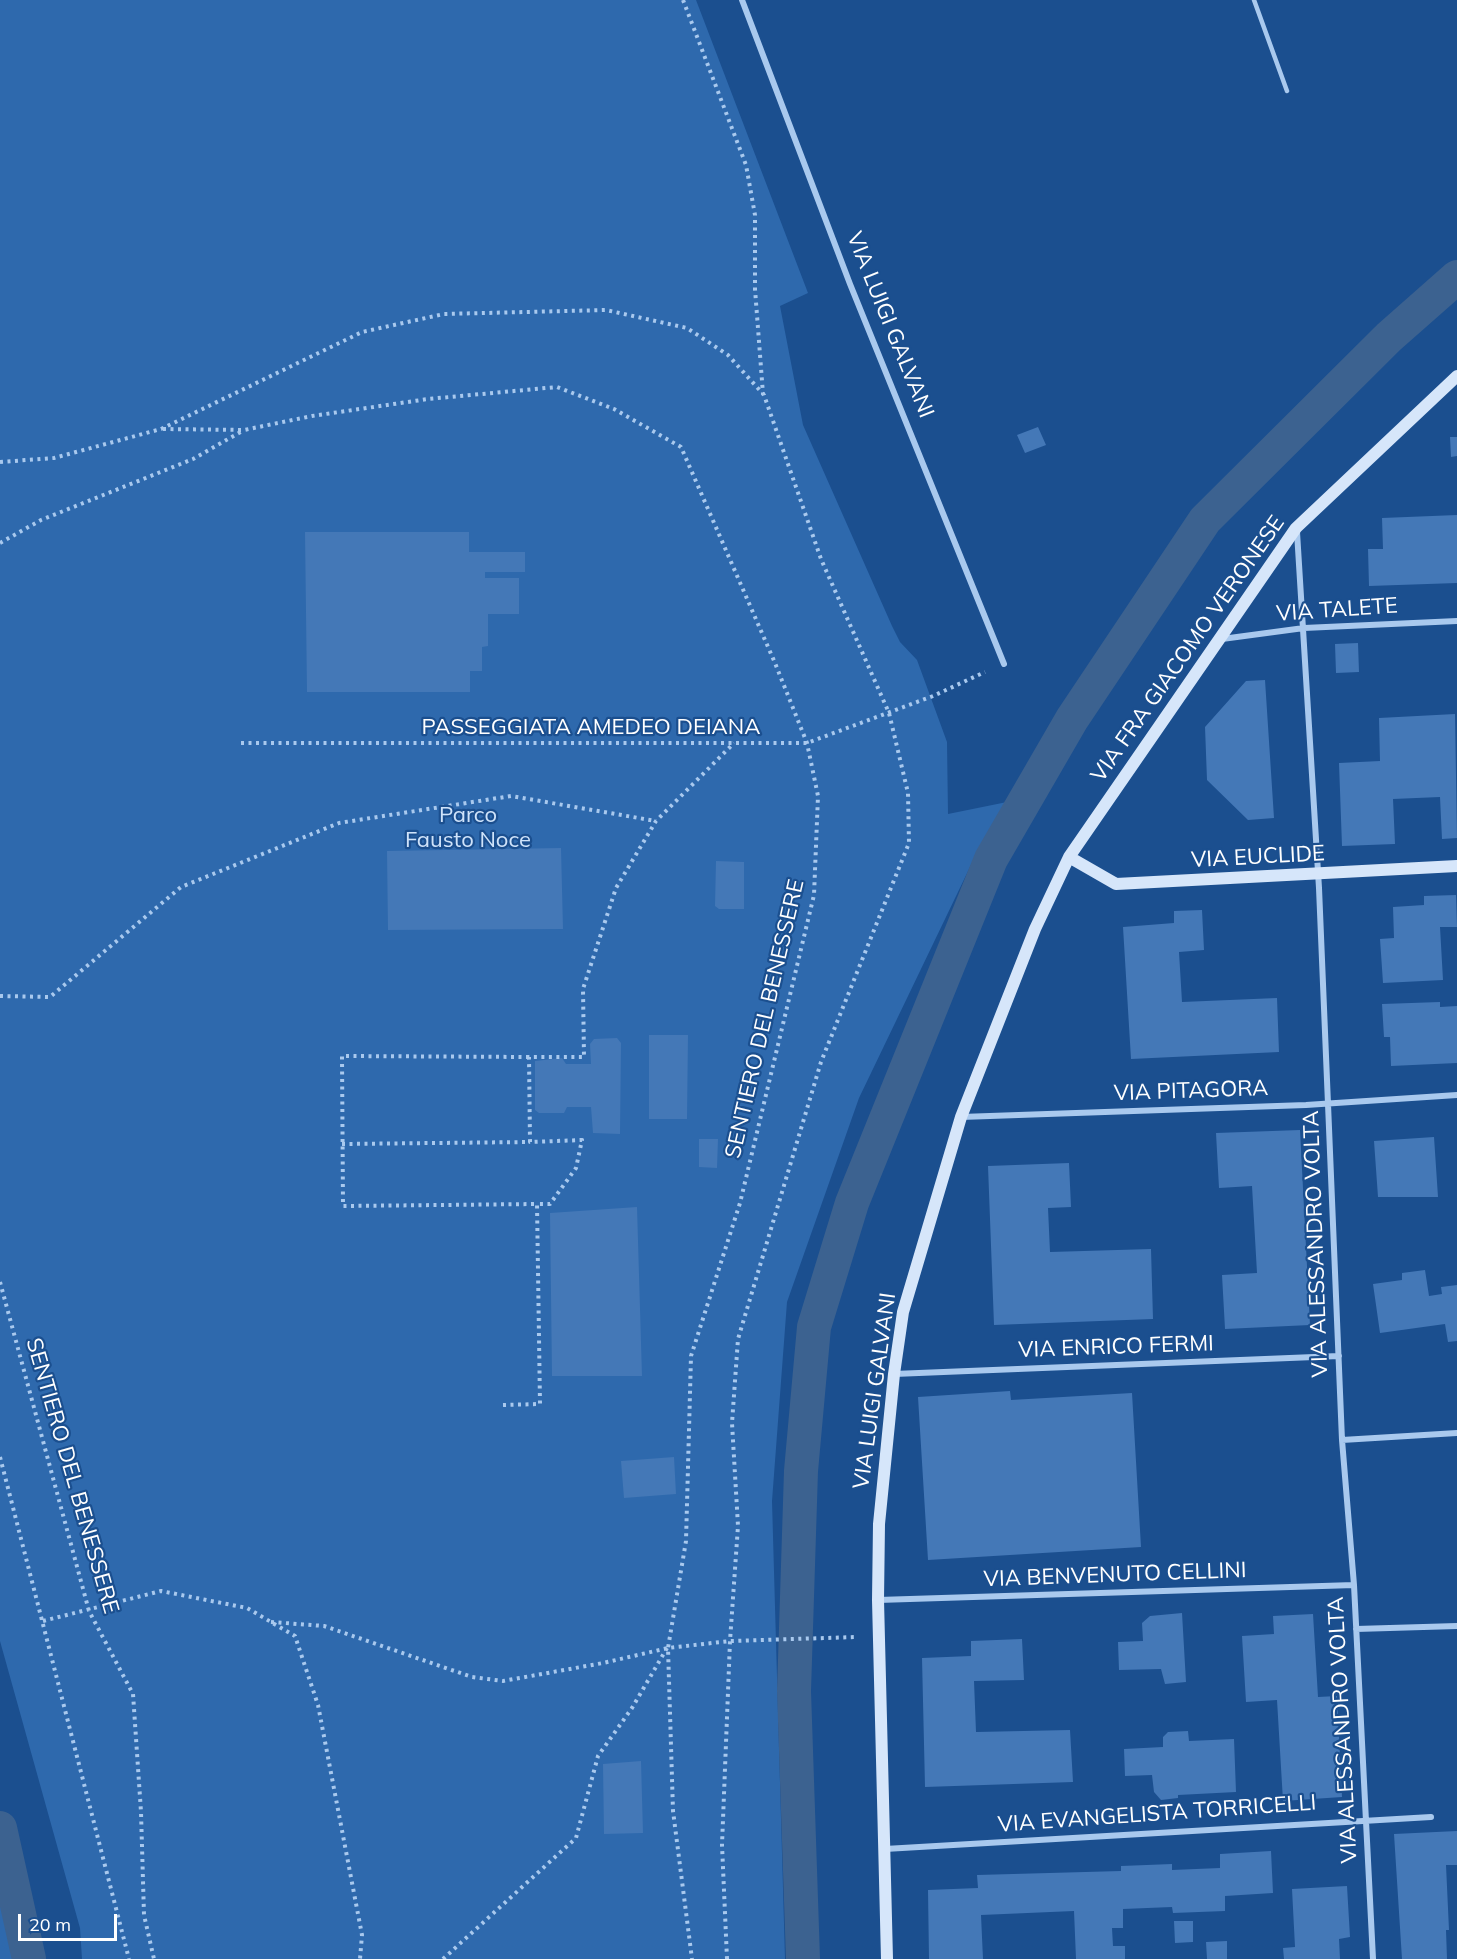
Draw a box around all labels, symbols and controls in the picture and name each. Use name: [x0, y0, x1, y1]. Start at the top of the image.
street label: VIA LUIGI GALVANI: [841, 228, 939, 422]
street label: VIA FRA GIACOMO VERONESE: [1086, 511, 1290, 787]
street label: VIA TALETE: [1275, 593, 1399, 627]
street label: PASSEGGIATA AMEDEO DEIANA: [422, 714, 760, 740]
park label: Parco Fausto Noce: [405, 802, 531, 854]
street label: VIA EUCLIDE: [1190, 840, 1326, 874]
street label: SENTIERO DEL BENESSERE: [720, 877, 810, 1161]
street label: VIA PITAGORA: [1113, 1075, 1269, 1107]
street label: VIA ALESSANDRO VOLTA: [1298, 1110, 1334, 1378]
street label: VIA LUIGI GALVANI: [848, 1291, 902, 1491]
street label: VIA ENRICO FERMI: [1018, 1330, 1214, 1364]
street label: SENTIERO DEL BENESSERE: [20, 1335, 124, 1617]
street label: VIA BENVENUTO CELLINI: [983, 1557, 1247, 1593]
street label: VIA ALESSANDRO VOLTA: [1323, 1596, 1363, 1864]
street label: VIA EVANGELISTA TORRICELLI: [997, 1790, 1317, 1838]
scale bar: [21, 1902, 120, 1940]
text: 20 m: [29, 1913, 71, 1936]

